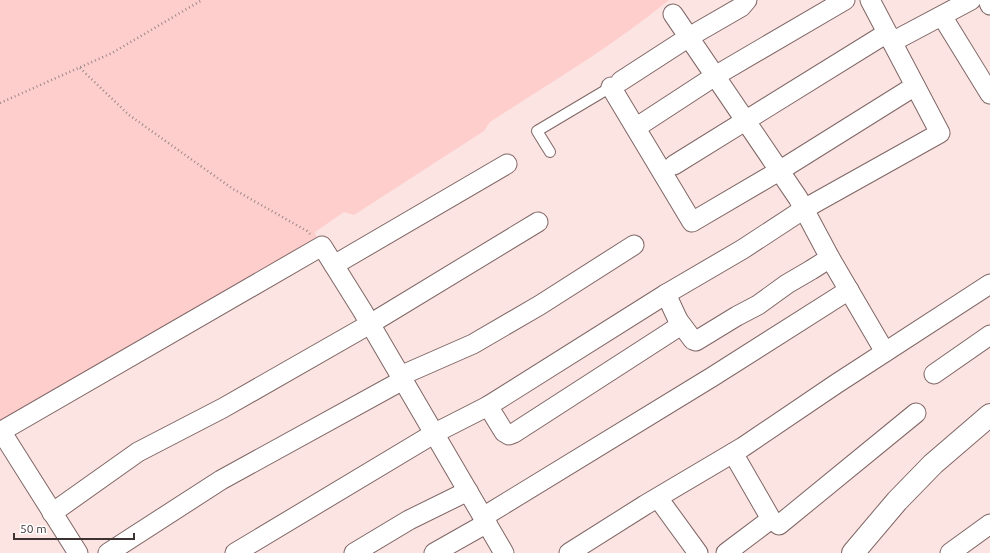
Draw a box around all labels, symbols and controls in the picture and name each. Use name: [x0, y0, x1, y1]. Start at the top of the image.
scale bar: [14, 515, 134, 541]
text: 50 m: [20, 522, 47, 535]

